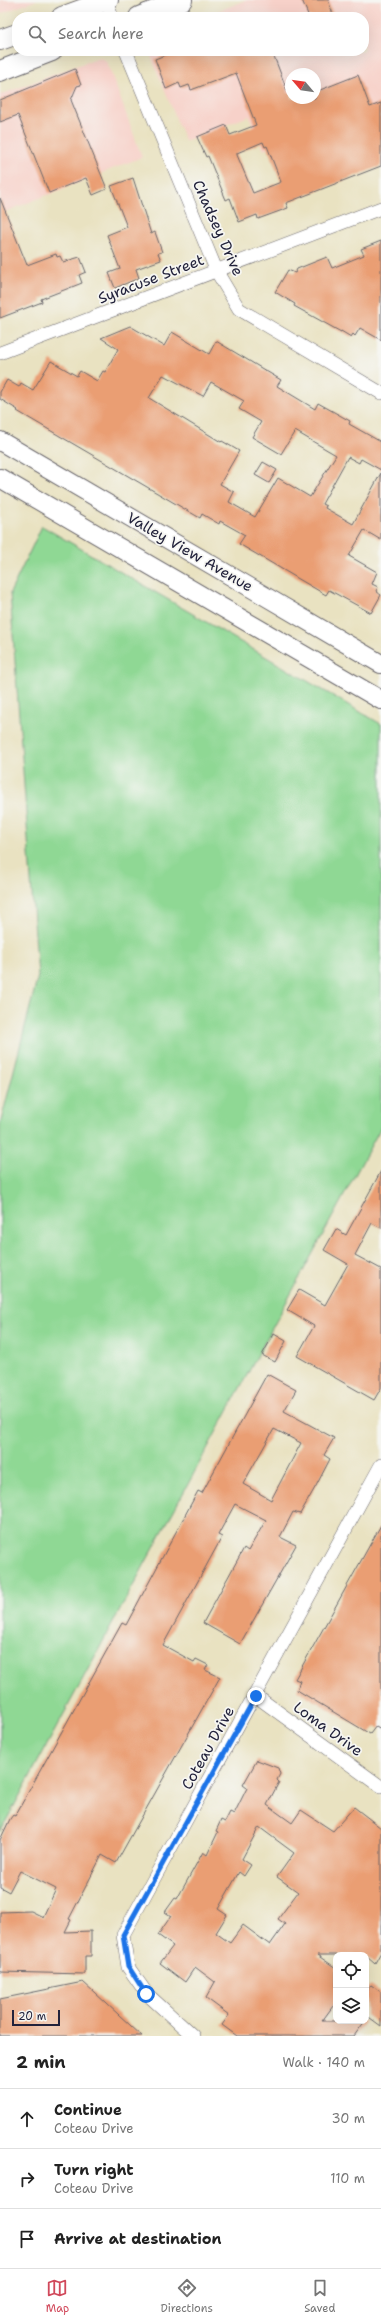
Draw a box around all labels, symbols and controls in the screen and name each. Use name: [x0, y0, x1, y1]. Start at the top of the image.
search box: [12, 12, 369, 56]
icon: search: [26, 23, 48, 45]
text: Search here: [58, 24, 144, 44]
north arrow: [285, 68, 321, 104]
street label: Chadsey Drive: [188, 177, 248, 279]
street label: Syracuse Street: [95, 250, 207, 308]
street label: Valley View Avenue: [123, 508, 257, 596]
route end: [247, 1687, 265, 1705]
street label: Loma Drive: [289, 1697, 367, 1761]
street label: Coteau Drive: [177, 1703, 239, 1793]
map controls: [333, 1952, 369, 2024]
button: locate: [333, 1952, 369, 1988]
route start: [137, 1985, 155, 2003]
button: layers: [333, 1988, 369, 2024]
scale bar: [12, 2008, 60, 2027]
text: 20 m: [18, 2009, 46, 2024]
text: 2 min: [16, 2051, 66, 2073]
text: Walk · 140 m: [282, 2054, 365, 2071]
text: Continue: [54, 2100, 122, 2120]
icon: ahead: [16, 2108, 38, 2130]
text: 30 m: [331, 2110, 365, 2127]
text: Coteau Drive: [54, 2120, 134, 2137]
text: Turn right: [54, 2160, 134, 2180]
icon: right: [16, 2168, 38, 2190]
text: 110 m: [330, 2170, 365, 2187]
text: Coteau Drive: [54, 2180, 134, 2197]
icon: arrive: [16, 2228, 38, 2250]
text: Arrive at destination: [54, 2229, 222, 2249]
tab: Map: [46, 2277, 69, 2316]
tab: Directions: [160, 2277, 213, 2316]
tab: Saved: [304, 2277, 335, 2316]

